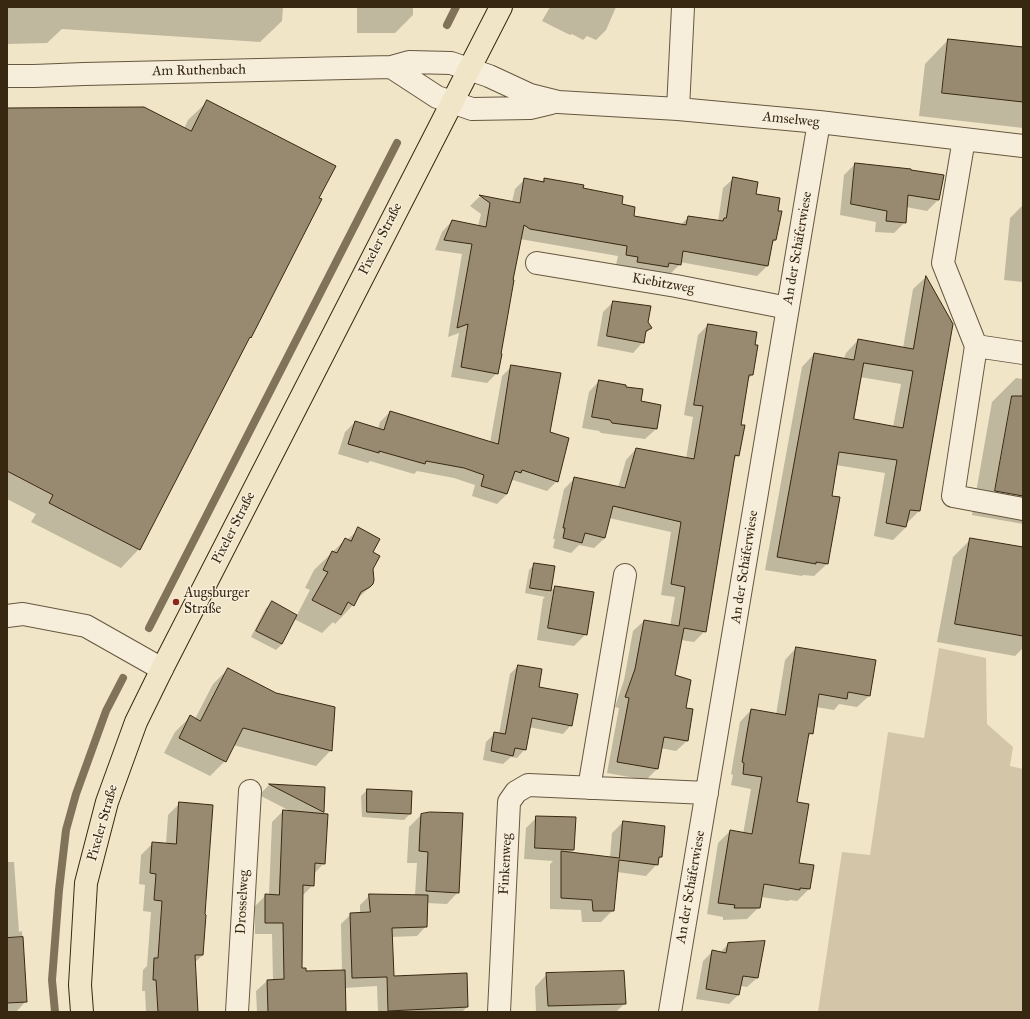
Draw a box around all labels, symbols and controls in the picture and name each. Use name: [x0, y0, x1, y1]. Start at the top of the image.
street label: Am Ruthenbach: [152, 62, 246, 80]
street label: Amselweg: [762, 109, 820, 131]
street label: An der Schäferwiese: [780, 190, 816, 306]
street label: Pixeler Straße: [356, 200, 406, 278]
street label: Kiebitzweg: [631, 270, 695, 298]
street label: Pixeler Straße: [209, 489, 259, 567]
street label: An der Schäferwiese: [728, 509, 762, 625]
place label: Augsburger Straße: [184, 586, 249, 618]
marker: Augsburger Straße: [171, 597, 181, 607]
street label: Pixeler Straße: [84, 783, 122, 863]
street label: An der Schäferwiese: [673, 829, 709, 945]
street label: Finkenweg: [496, 833, 516, 895]
street label: Drosselweg: [233, 869, 253, 935]

